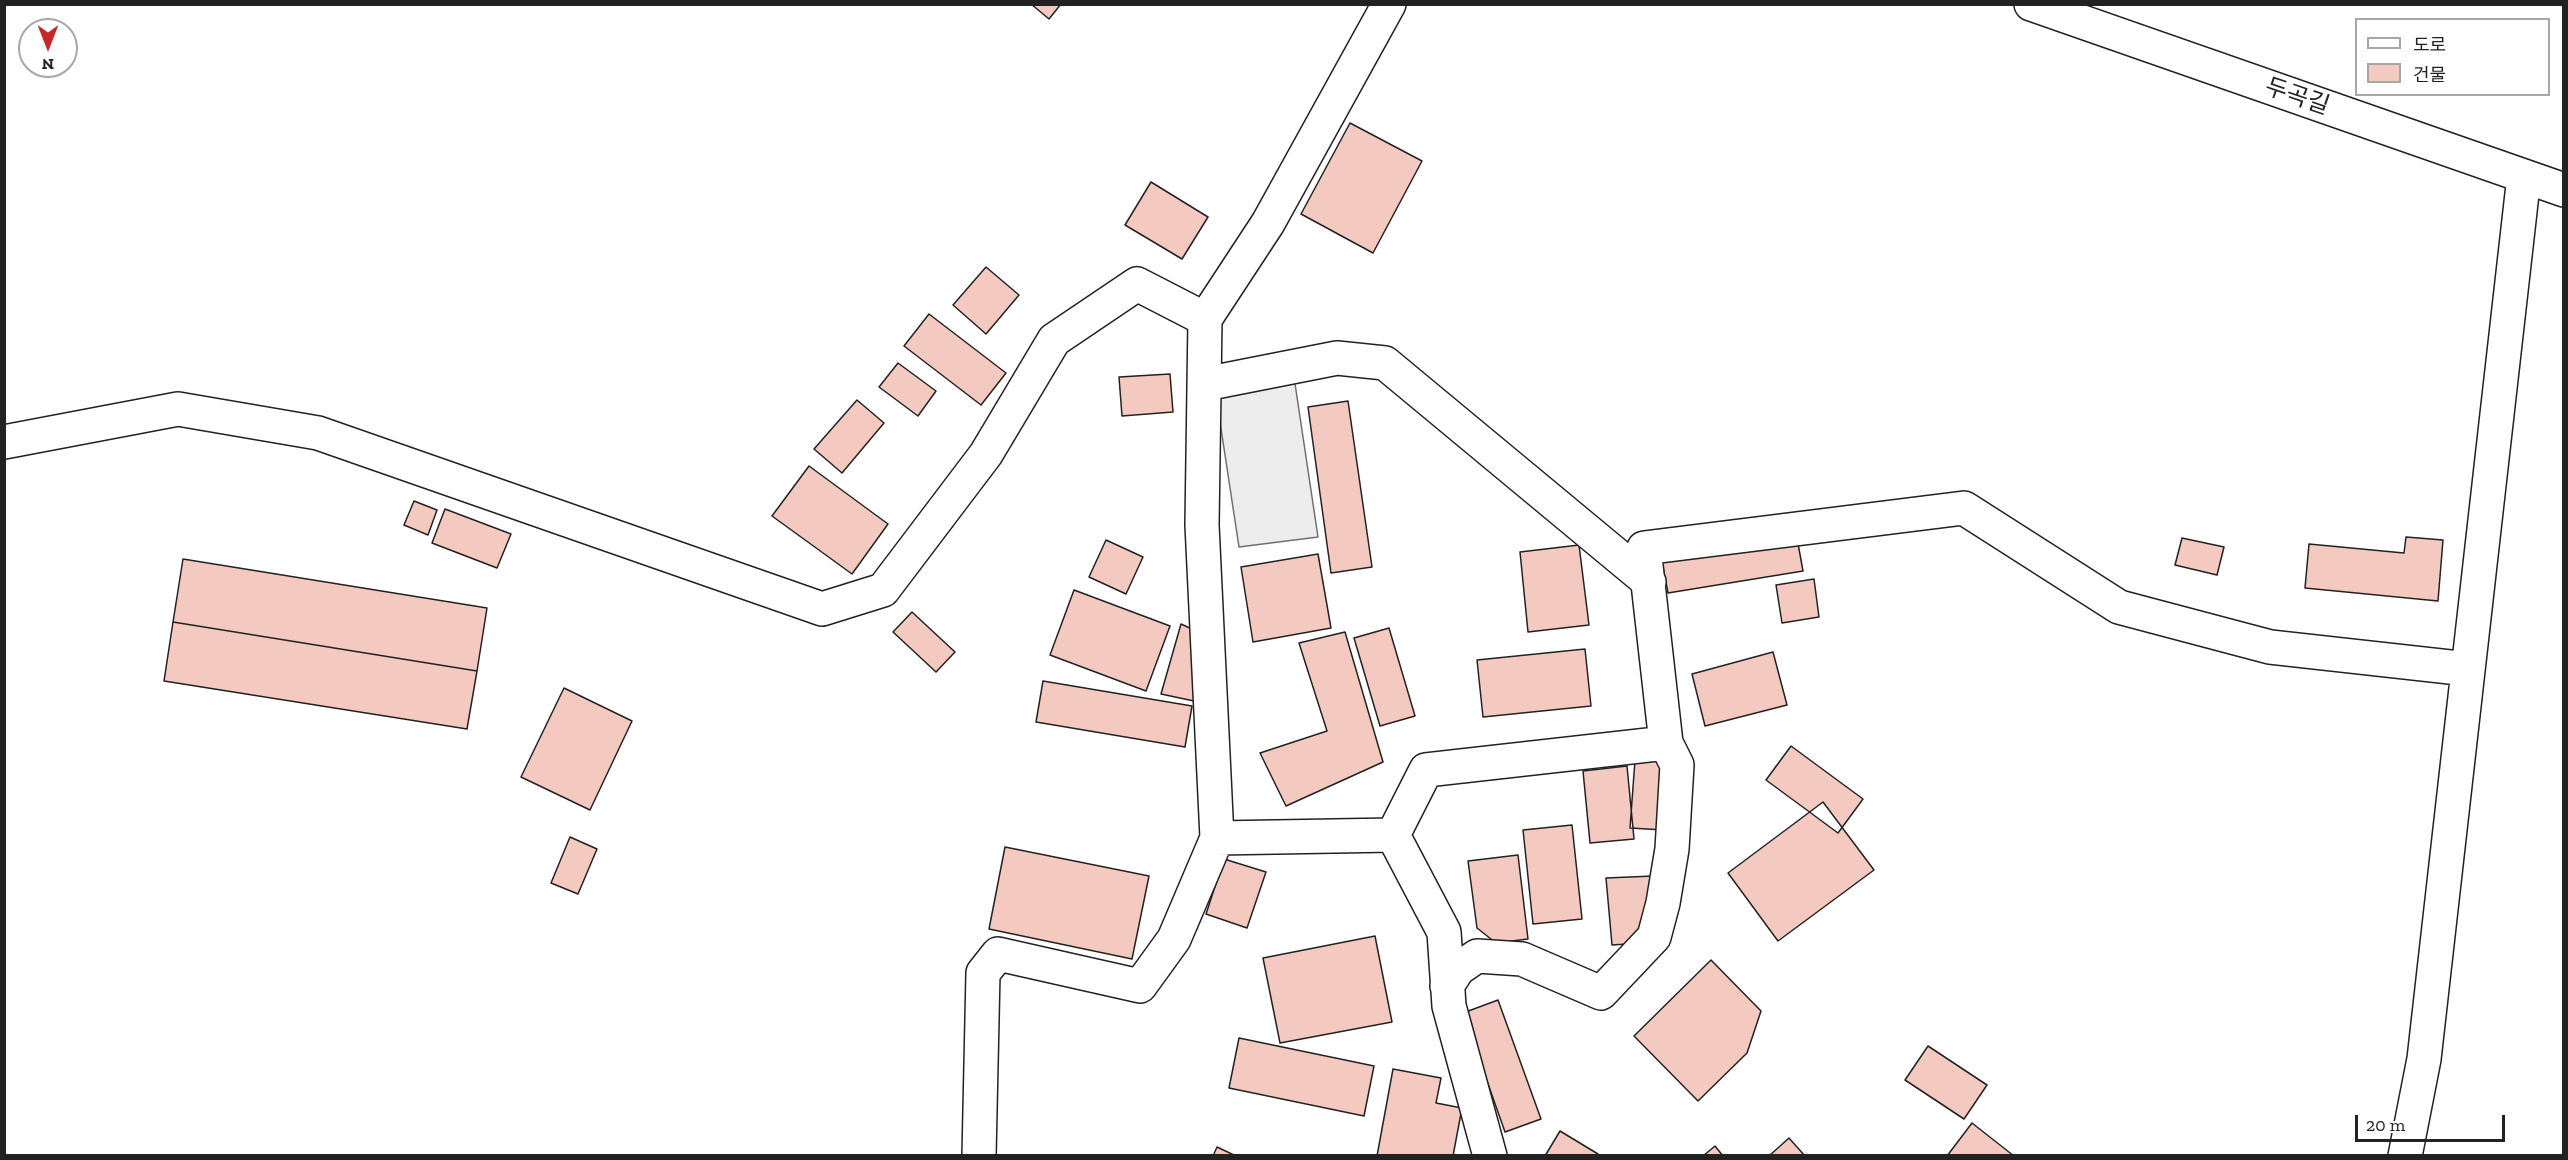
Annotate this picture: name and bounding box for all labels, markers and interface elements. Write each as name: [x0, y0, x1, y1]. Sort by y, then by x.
north arrow: [18, 18, 78, 78]
legend: [2355, 18, 2550, 96]
text: 도로: [2413, 34, 2446, 56]
text: N: [42, 55, 54, 74]
text: 건물: [2413, 64, 2446, 86]
street label: 두곡길: [2261, 73, 2333, 121]
scale bar: [2358, 1103, 2508, 1141]
text: 20 m: [2366, 1114, 2405, 1136]

